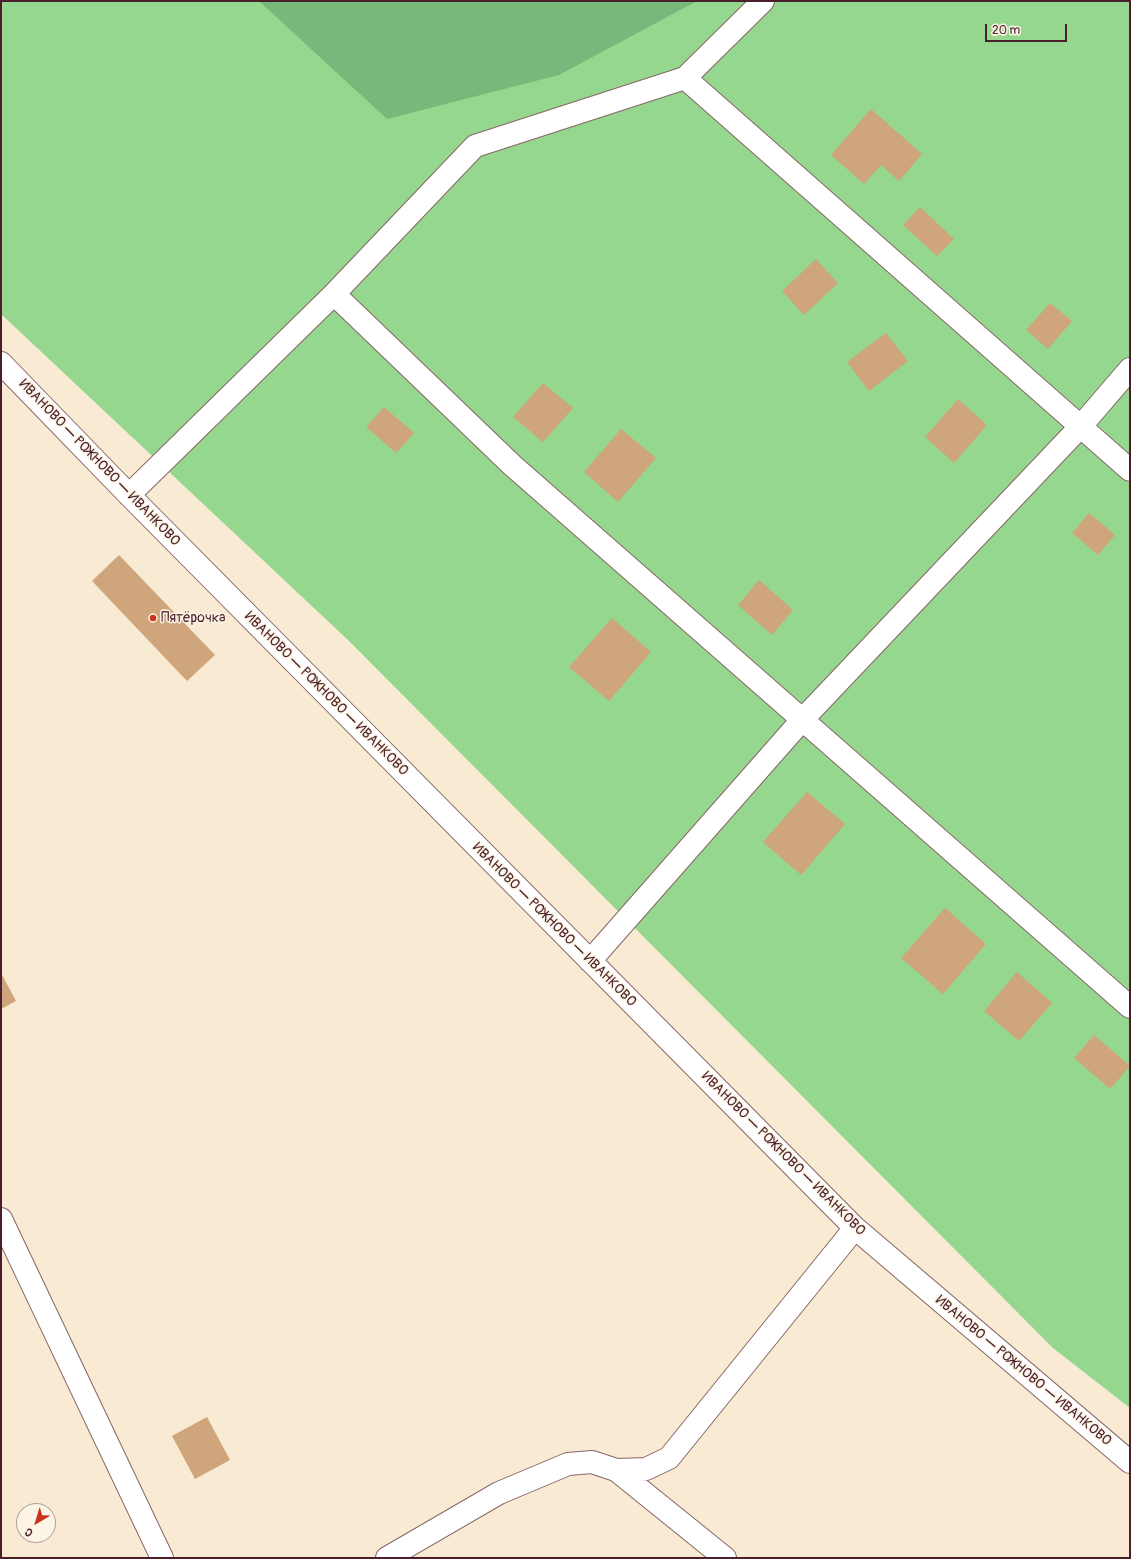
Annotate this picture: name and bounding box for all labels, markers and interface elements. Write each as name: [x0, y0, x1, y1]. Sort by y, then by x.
scale bar: [987, 16, 1069, 42]
text: 20 m: [992, 23, 1020, 38]
street label: ИВАНОВО — РОЖНОВО — ИВАНКОВО: [15, 376, 183, 550]
street label: ИВАНОВО — РОЖНОВО — ИВАНКОВО: [241, 609, 411, 779]
place label: Пятёрочка: [161, 610, 225, 626]
marker: Пятёрочка: [148, 613, 158, 623]
street label: ИВАНОВО — РОЖНОВО — ИВАНКОВО: [469, 840, 639, 1010]
street label: ИВАНОВО — РОЖНОВО — ИВАНКОВО: [698, 1069, 868, 1239]
street label: ИВАНОВО — РОЖНОВО — ИВАНКОВО: [931, 1292, 1115, 1450]
north arrow: [16, 1503, 56, 1543]
text: С: [22, 1525, 36, 1539]

